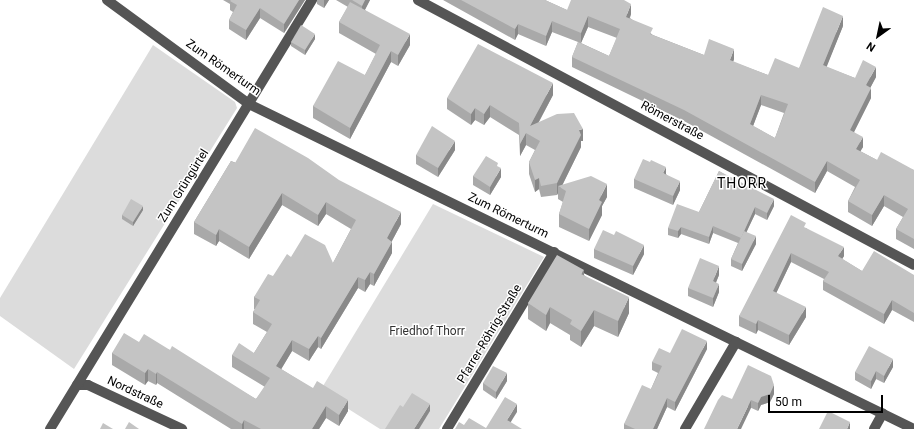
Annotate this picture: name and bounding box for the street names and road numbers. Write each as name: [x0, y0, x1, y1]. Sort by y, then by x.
street label: Zum Römerturm: [183, 37, 263, 99]
street label: Römerstraße: [638, 98, 706, 144]
street label: Zum Grüngürtel: [156, 147, 212, 225]
street label: Zum Römerturm: [465, 190, 551, 242]
street label: Pfarrer-Röhrig-Straße: [455, 282, 525, 386]
street label: Nordstraße: [105, 374, 165, 412]

